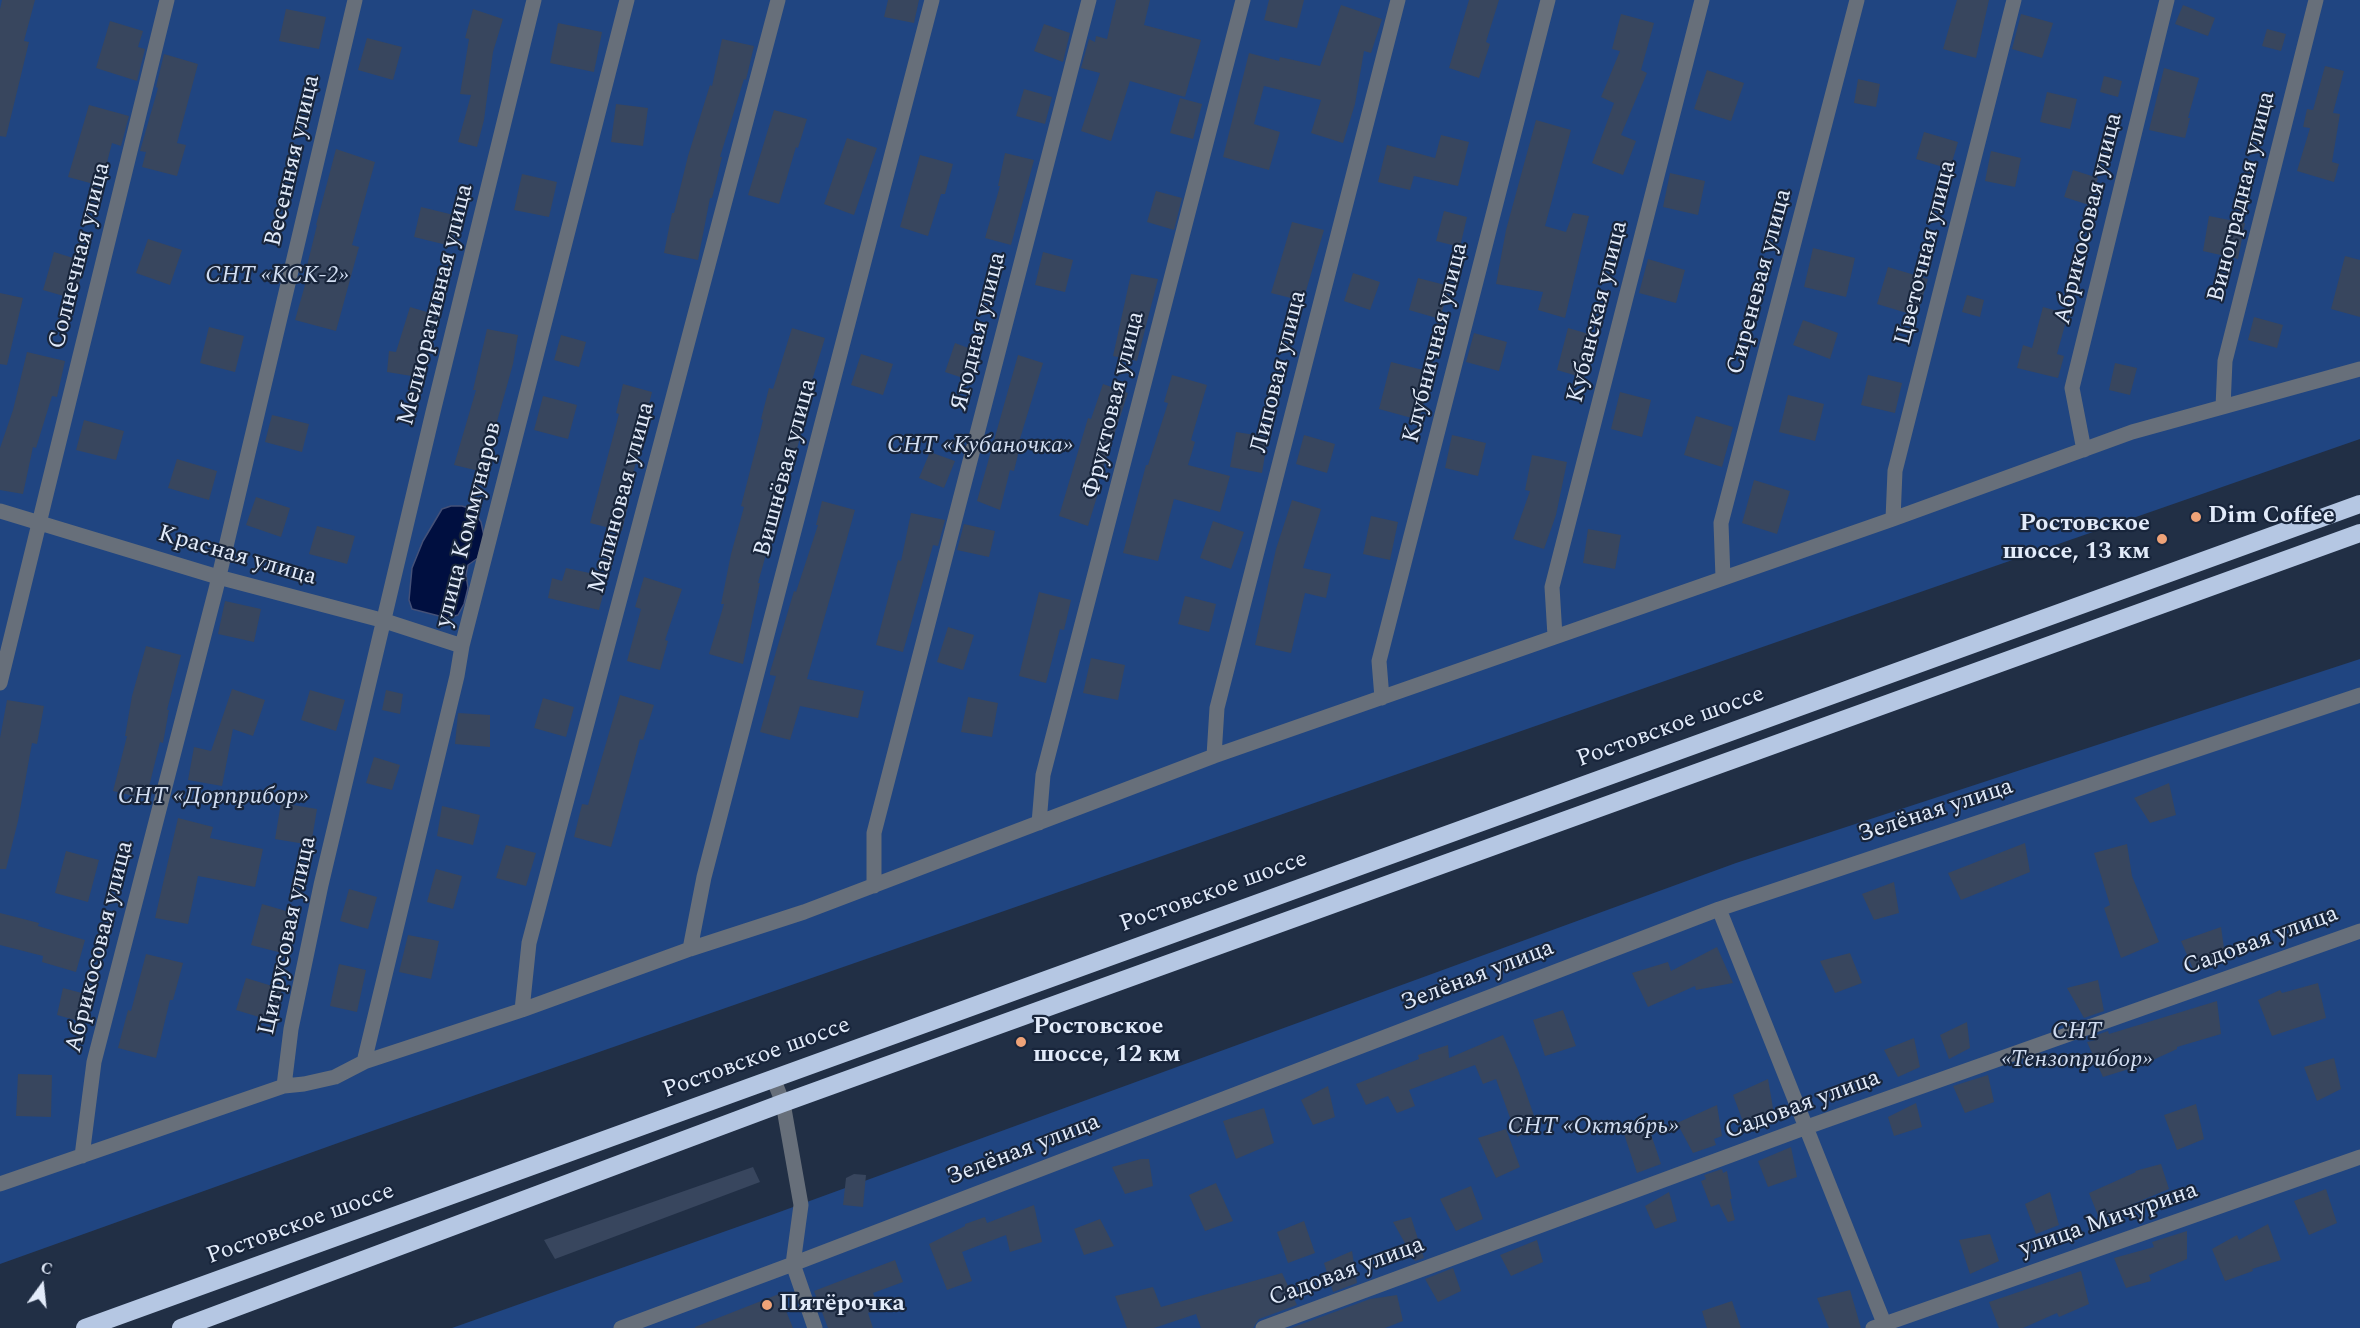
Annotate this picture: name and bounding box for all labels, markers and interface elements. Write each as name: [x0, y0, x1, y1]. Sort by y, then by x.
street label: Весенняя улица: [260, 72, 328, 250]
street label: Виноградная улица: [2203, 89, 2283, 305]
street label: Абрикосовая улица: [2050, 110, 2130, 328]
street label: Цветочная улица: [1890, 157, 1964, 349]
street label: Солнечная улица: [44, 160, 118, 352]
street label: Мелиоративная улица: [393, 181, 481, 429]
street label: Сиреневая улица: [1722, 186, 1800, 378]
street label: Кубанская улица: [1562, 218, 1636, 406]
street label: Клубничная улица: [1398, 240, 1476, 446]
street label: Ягодная улица: [946, 249, 1014, 415]
park label: СНТ «КСК-2»: [205, 263, 349, 291]
street label: Липовая улица: [1246, 288, 1314, 456]
street label: Фруктовая улица: [1078, 309, 1152, 501]
street label: Вишнёвая улица: [749, 376, 825, 560]
street label: Малиновая улица: [584, 399, 662, 597]
street label: улица Коммунаров: [431, 419, 509, 631]
park label: СНТ «Кубаночка»: [887, 433, 1073, 461]
place label: Dim Coffee: [2208, 503, 2335, 531]
marker: Dim Coffee: [2189, 510, 2203, 524]
place label: Ростовское шоссе, 13 км: [2002, 511, 2150, 567]
street label: Красная улица: [154, 521, 320, 593]
marker: Ростовское шоссе, 13 км: [2155, 532, 2169, 546]
street label: Ростовское шоссе: [1573, 681, 1769, 775]
street label: Зелёная улица: [1855, 773, 2017, 851]
park label: СНТ «Дорприбор»: [118, 784, 308, 812]
street label: Цитрусовая улица: [254, 834, 324, 1038]
street label: Абрикосовая улица: [61, 838, 141, 1056]
street label: Ростовское шоссе: [1116, 846, 1312, 940]
street label: Садовая улица: [2179, 901, 2343, 983]
street label: Зелёная улица: [1397, 935, 1559, 1019]
street label: Ростовское шоссе: [659, 1012, 855, 1106]
place label: Ростовское шоссе, 12 км: [1033, 1014, 1181, 1070]
park label: СНТ «Тензоприбор»: [2002, 1019, 2152, 1075]
marker: Ростовское шоссе, 12 км: [1014, 1035, 1028, 1049]
street label: Садовая улица: [1721, 1065, 1885, 1147]
street label: Зелёная улица: [943, 1109, 1105, 1193]
park label: СНТ «Октябрь»: [1508, 1114, 1678, 1142]
street label: улица Мичурина: [2016, 1177, 2202, 1265]
street label: Ростовское шоссе: [203, 1178, 399, 1272]
street label: Садовая улица: [1265, 1232, 1429, 1314]
north arrow: [12, 1256, 72, 1316]
text: С: [38, 1256, 55, 1282]
place label: Пятёрочка: [779, 1291, 905, 1319]
marker: Пятёрочка: [760, 1298, 774, 1312]

